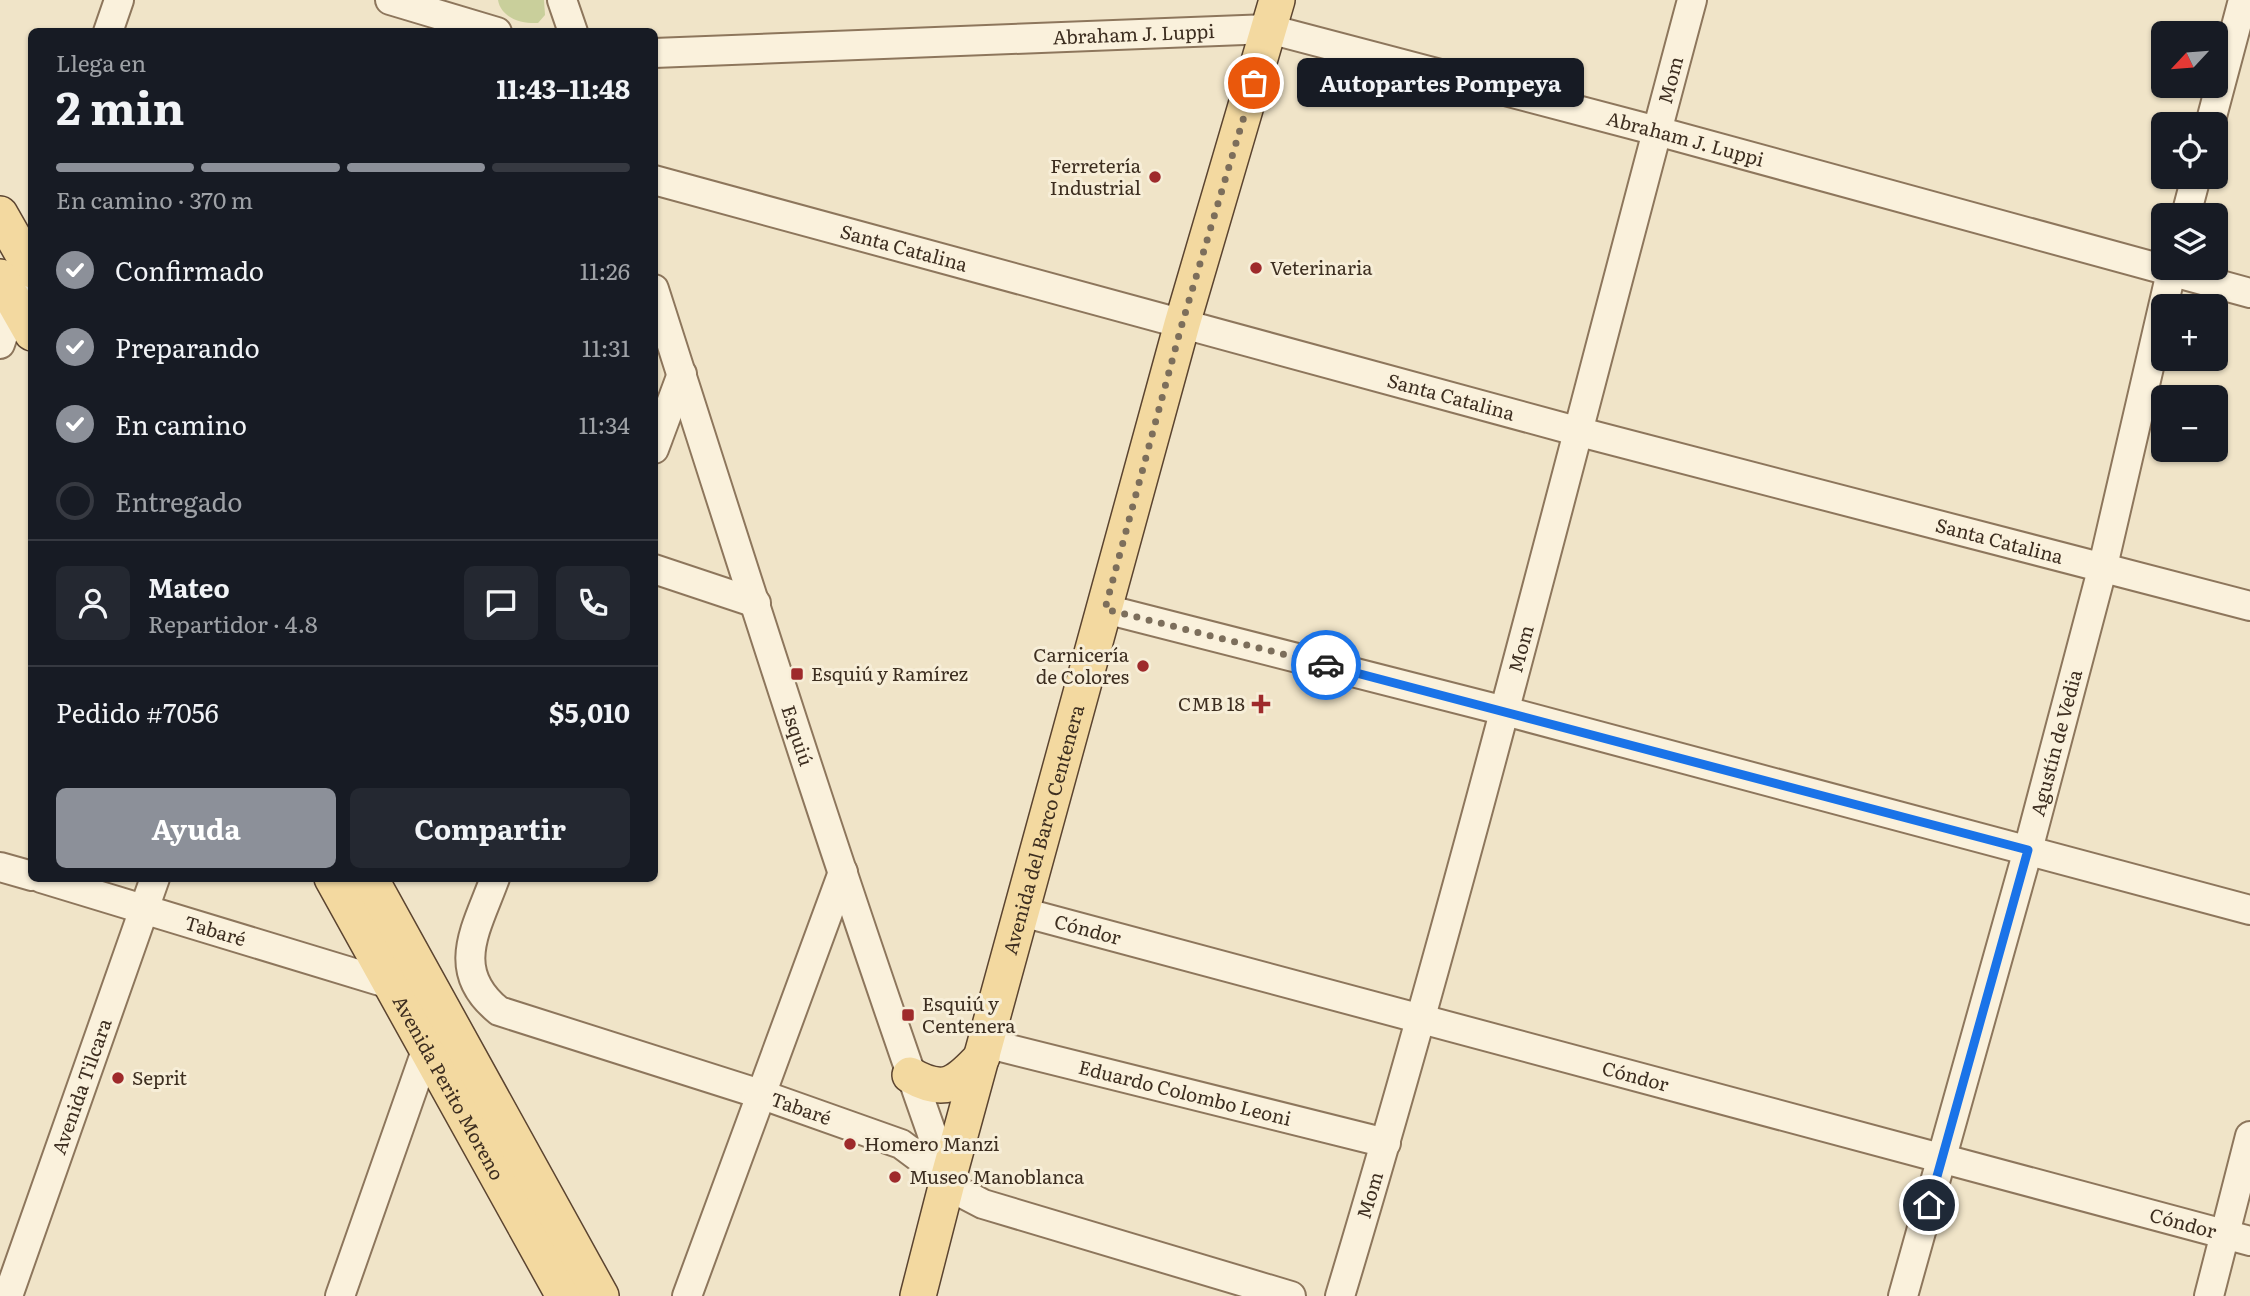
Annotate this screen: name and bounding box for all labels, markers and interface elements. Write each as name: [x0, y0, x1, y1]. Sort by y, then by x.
street label: Abraham J. Luppi: [1052, 16, 1215, 50]
north arrow: [2151, 21, 2228, 98]
map controls: [2151, 21, 2228, 462]
text: Llega en: [56, 45, 146, 79]
pin: [1224, 53, 1284, 113]
street label: Mom: [1650, 53, 1689, 107]
callout: Autopartes Pompeya: [1296, 58, 1583, 108]
icon: bag: [1235, 64, 1273, 102]
text: Autopartes Pompeya: [1320, 65, 1561, 99]
text: 11:43–11:48: [497, 68, 630, 107]
text: 2 min: [56, 71, 185, 139]
street label: Abraham J. Luppi: [1604, 103, 1767, 173]
button: locate: [2151, 112, 2228, 189]
place label: Ferretería Industrial: [1050, 151, 1142, 201]
marker: Ferretería Industrial: [1147, 169, 1163, 185]
text: En camino · 370 m: [56, 182, 253, 216]
button: layers: [2151, 203, 2228, 280]
street label: Santa Catalina: [837, 216, 972, 278]
text: Confirmado: [115, 250, 264, 289]
icon: check: [56, 251, 94, 289]
text: 11:26: [580, 253, 630, 287]
place label: Veterinaria: [1270, 253, 1373, 281]
marker: Veterinaria: [1248, 260, 1264, 276]
button: +: [2151, 294, 2228, 371]
text: Preparando: [115, 327, 260, 366]
icon: check: [56, 328, 94, 366]
text: 11:31: [582, 330, 630, 364]
street label: Santa Catalina: [1384, 365, 1519, 427]
button: −: [2151, 385, 2228, 462]
text: En camino: [115, 404, 247, 443]
icon: check: [56, 405, 94, 443]
text: 11:34: [579, 407, 630, 441]
text: Entregado: [115, 481, 242, 520]
street label: Santa Catalina: [1933, 510, 2067, 570]
button: person: [56, 566, 130, 640]
button: chat: [464, 566, 538, 640]
button: phone: [556, 566, 630, 640]
text: Mateo: [148, 567, 230, 606]
text: Repartidor · 4.8: [148, 606, 318, 640]
street label: Mom: [1500, 622, 1540, 675]
courier: [1291, 630, 1361, 700]
place label: Carnicería de Colores: [1033, 640, 1130, 690]
icon: car: [1307, 646, 1345, 684]
marker: Carnicería de Colores: [1135, 658, 1151, 674]
place label: Esquiú y Ramírez: [811, 659, 968, 687]
street label: Agustín de Vedia: [2023, 665, 2088, 819]
marker: Esquiú y Ramírez: [789, 666, 805, 682]
place label: CMB 18: [1178, 689, 1245, 717]
text: Pedido #7056: [56, 692, 219, 731]
text: $5,010: [549, 692, 630, 731]
marker: CMB 18: [1251, 694, 1271, 714]
street label: Esquiú: [775, 701, 821, 769]
street label: Avenida del Barco Centenera: [995, 701, 1090, 957]
button: Ayuda: [56, 788, 336, 868]
button: Compartir: [350, 788, 630, 868]
street label: Cóndor: [1051, 906, 1124, 951]
street label: Tabaré: [181, 907, 250, 952]
place label: Esquiú y Centenera: [922, 989, 1016, 1039]
street label: Avenida Perito Moreno: [387, 990, 512, 1185]
marker: Esquiú y Centenera: [900, 1007, 916, 1023]
street label: Avenida Tilcara: [44, 1014, 118, 1158]
street label: Eduardo Colombo Leoni: [1076, 1052, 1294, 1132]
street label: Cóndor: [1599, 1053, 1672, 1098]
place label: Seprit: [132, 1063, 187, 1091]
marker: Seprit: [110, 1070, 126, 1086]
street label: Tabaré: [767, 1084, 836, 1131]
place label: Homero Manzi: [864, 1129, 999, 1157]
marker: Homero Manzi: [842, 1136, 858, 1152]
place label: Museo Manoblanca: [909, 1162, 1085, 1190]
street label: Mom: [1349, 1168, 1389, 1222]
marker: Museo Manoblanca: [887, 1169, 903, 1185]
pin: [1899, 1175, 1959, 1235]
icon: home: [1910, 1186, 1948, 1224]
street label: Cóndor: [2147, 1200, 2220, 1244]

